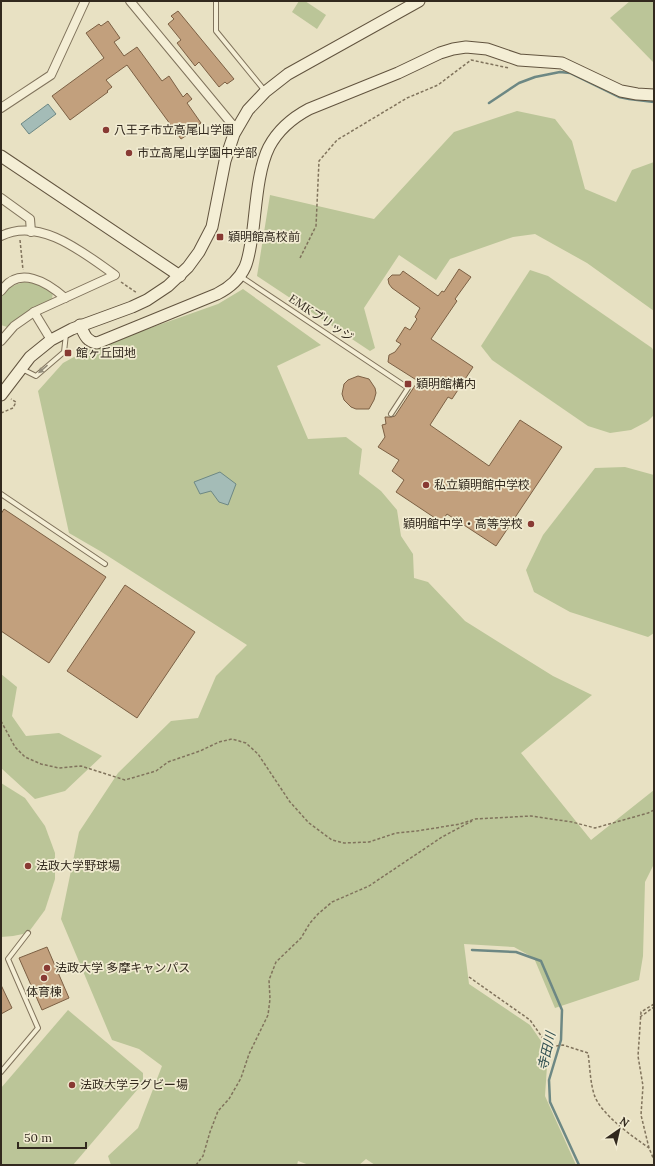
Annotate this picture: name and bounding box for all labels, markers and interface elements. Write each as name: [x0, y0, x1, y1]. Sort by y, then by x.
place label: 八王子市立高尾山学園: [114, 122, 234, 137]
marker: 八王子市立高尾山学園: [101, 125, 111, 135]
place label: 市立高尾山学園中学部: [137, 145, 257, 160]
marker: 市立高尾山学園中学部: [124, 148, 134, 158]
place label: 穎明館高校前: [228, 229, 300, 244]
marker: 穎明館高校前: [215, 232, 225, 242]
street label: EMKブリッジ: [286, 290, 356, 345]
place label: 館ヶ丘団地: [76, 345, 136, 360]
marker: 館ヶ丘団地: [63, 348, 73, 358]
one-way arrow: [38, 365, 49, 374]
place label: 穎明館構内: [416, 376, 476, 391]
marker: 穎明館構内: [403, 379, 413, 389]
place label: 私立穎明館中学校: [434, 477, 530, 492]
marker: 私立穎明館中学校: [421, 480, 431, 490]
place label: 穎明館中学・高等学校: [403, 516, 523, 531]
marker: 穎明館中学・高等学校: [526, 519, 536, 529]
place label: 法政大学野球場: [36, 858, 120, 873]
marker: 法政大学野球場: [23, 861, 33, 871]
place label: 法政大学 多摩キャンパス: [55, 960, 190, 975]
marker: 法政大学 多摩キャンパス: [42, 963, 52, 973]
marker: 体育棟: [39, 973, 49, 983]
place label: 体育棟: [26, 984, 62, 999]
water label: 寺田川: [534, 1028, 560, 1072]
place label: 法政大学ラグビー場: [80, 1077, 188, 1092]
marker: 法政大学ラグビー場: [67, 1080, 77, 1090]
north arrow: [599, 1110, 639, 1150]
text: N: [617, 1114, 632, 1130]
scale bar: [18, 1124, 86, 1150]
text: 50 m: [24, 1130, 52, 1145]

